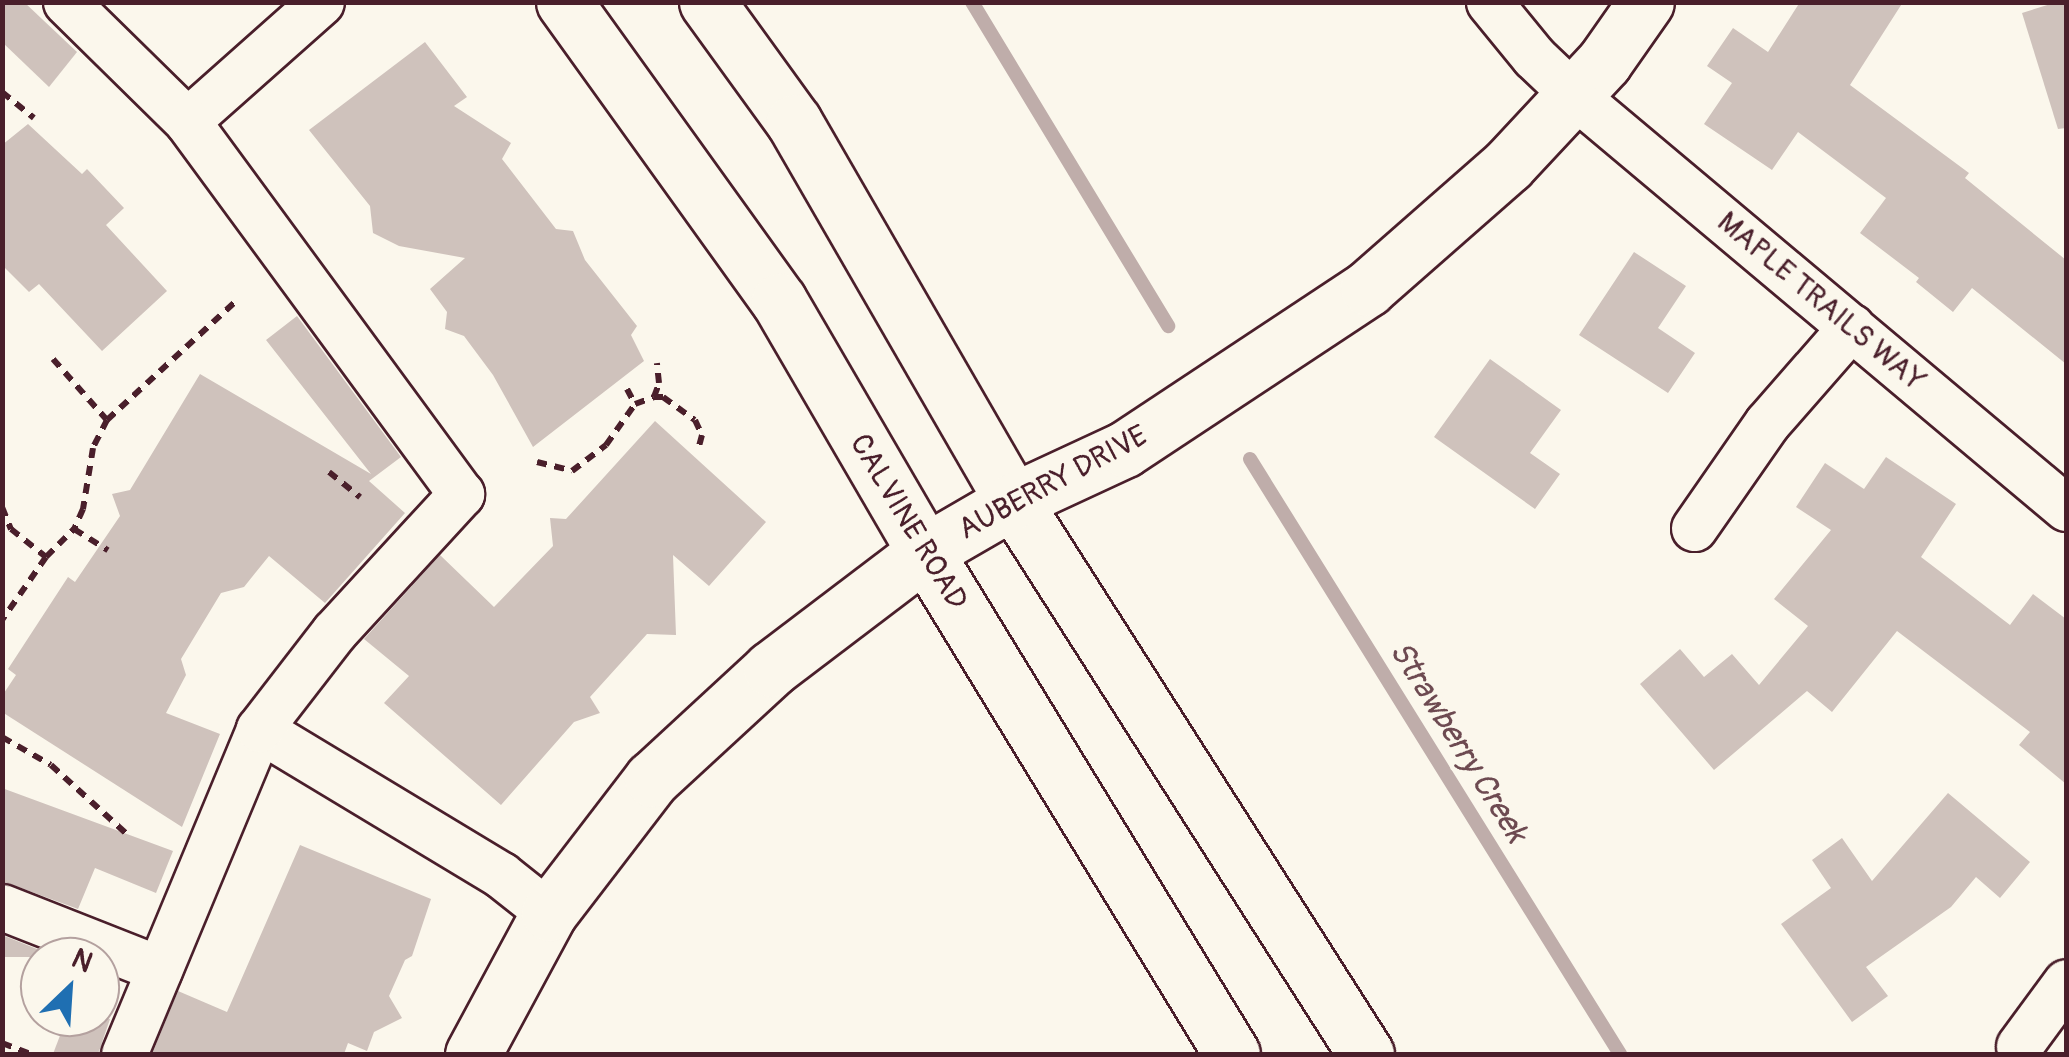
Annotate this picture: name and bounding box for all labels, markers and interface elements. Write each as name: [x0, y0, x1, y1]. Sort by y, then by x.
street label: MAPLE TRAILS WAY: [1710, 205, 1932, 399]
street label: AUBERRY DRIVE: [952, 418, 1154, 548]
street label: CALVINE ROAD: [841, 428, 975, 616]
water label: Strawberry Creek: [1381, 634, 1535, 850]
north arrow: [20, 937, 120, 1037]
text: N: [66, 941, 98, 981]

